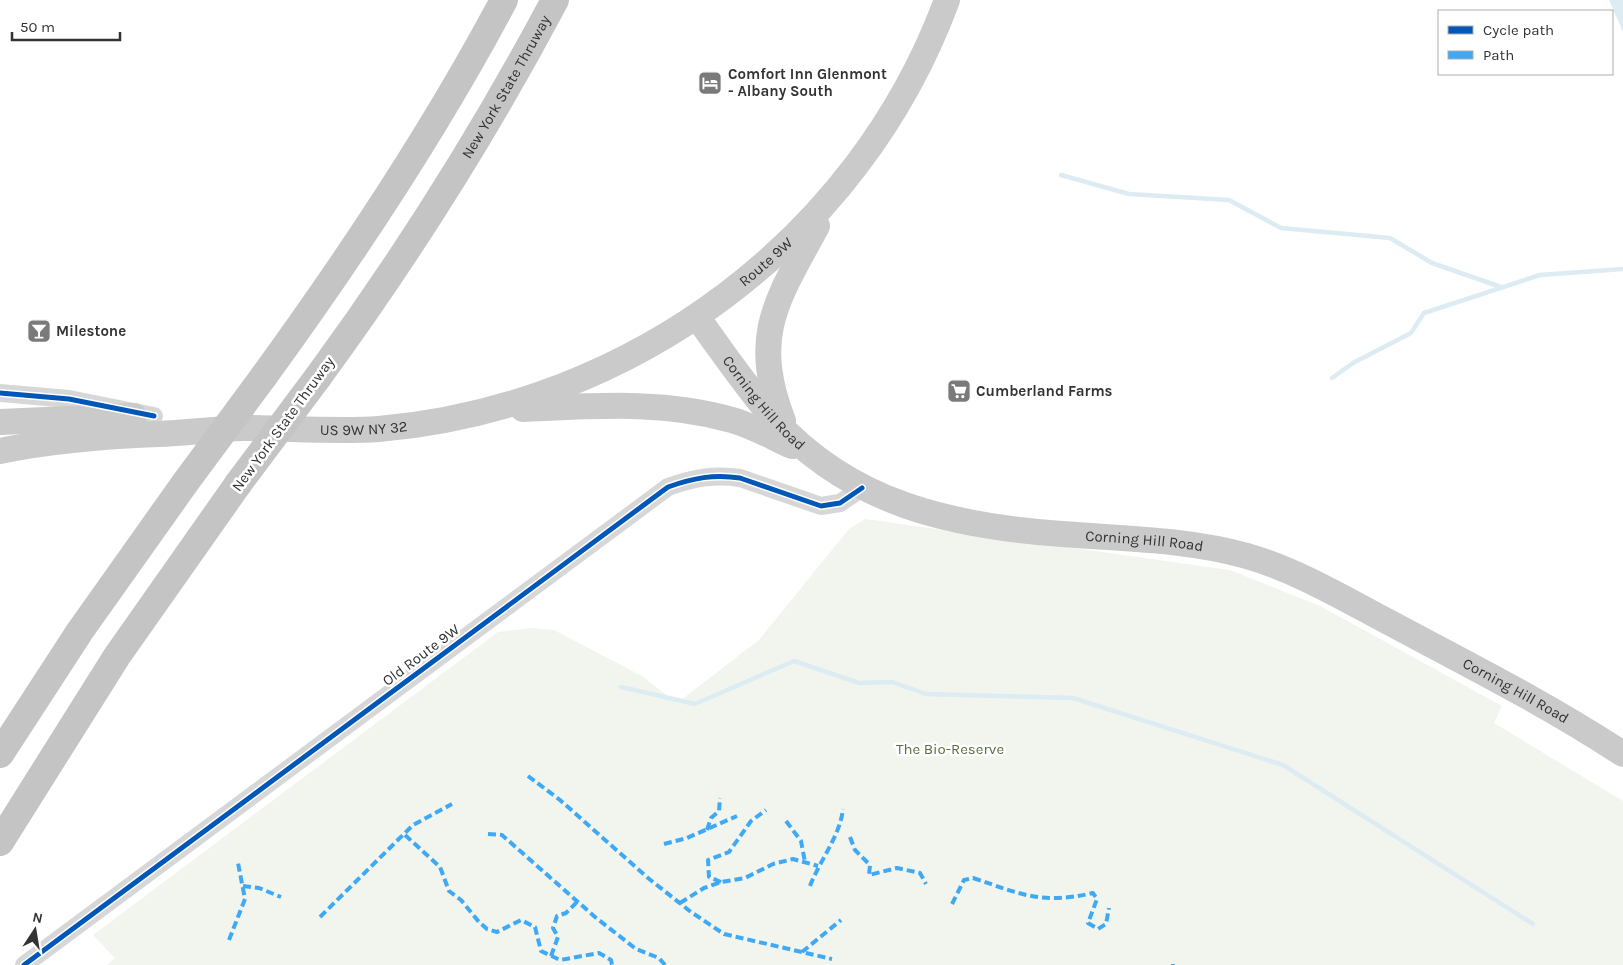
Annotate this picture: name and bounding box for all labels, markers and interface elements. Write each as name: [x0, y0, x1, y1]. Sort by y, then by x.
scale bar: [12, 10, 120, 42]
legend: [1438, 10, 1613, 75]
street label: New York State Thruway: [458, 12, 554, 162]
text: 50 m: [20, 18, 55, 36]
text: Cycle path: [1483, 21, 1554, 39]
text: Path: [1483, 46, 1514, 64]
place label: Comfort Inn Glenmont - Albany South: [728, 65, 887, 100]
hotel icon: Comfort Inn Glenmont - Albany South: [697, 70, 723, 96]
street label: Route 9W: [735, 233, 797, 290]
bar icon: Milestone: [26, 318, 52, 344]
place label: Milestone: [56, 322, 126, 340]
street label: Corning Hill Road: [719, 352, 809, 454]
street label: New York State Thruway: [228, 353, 338, 495]
supermarket icon: Cumberland Farms: [946, 378, 972, 404]
place label: Cumberland Farms: [976, 382, 1113, 400]
street label: US 9W NY 32: [320, 417, 408, 439]
street label: Corning Hill Road: [1085, 527, 1205, 555]
street label: Old Route 9W: [379, 620, 464, 690]
street label: Corning Hill Road: [1460, 654, 1572, 727]
park label: The Bio-Reserve: [896, 740, 1004, 758]
north arrow: [10, 905, 60, 955]
text: N: [31, 908, 44, 927]

